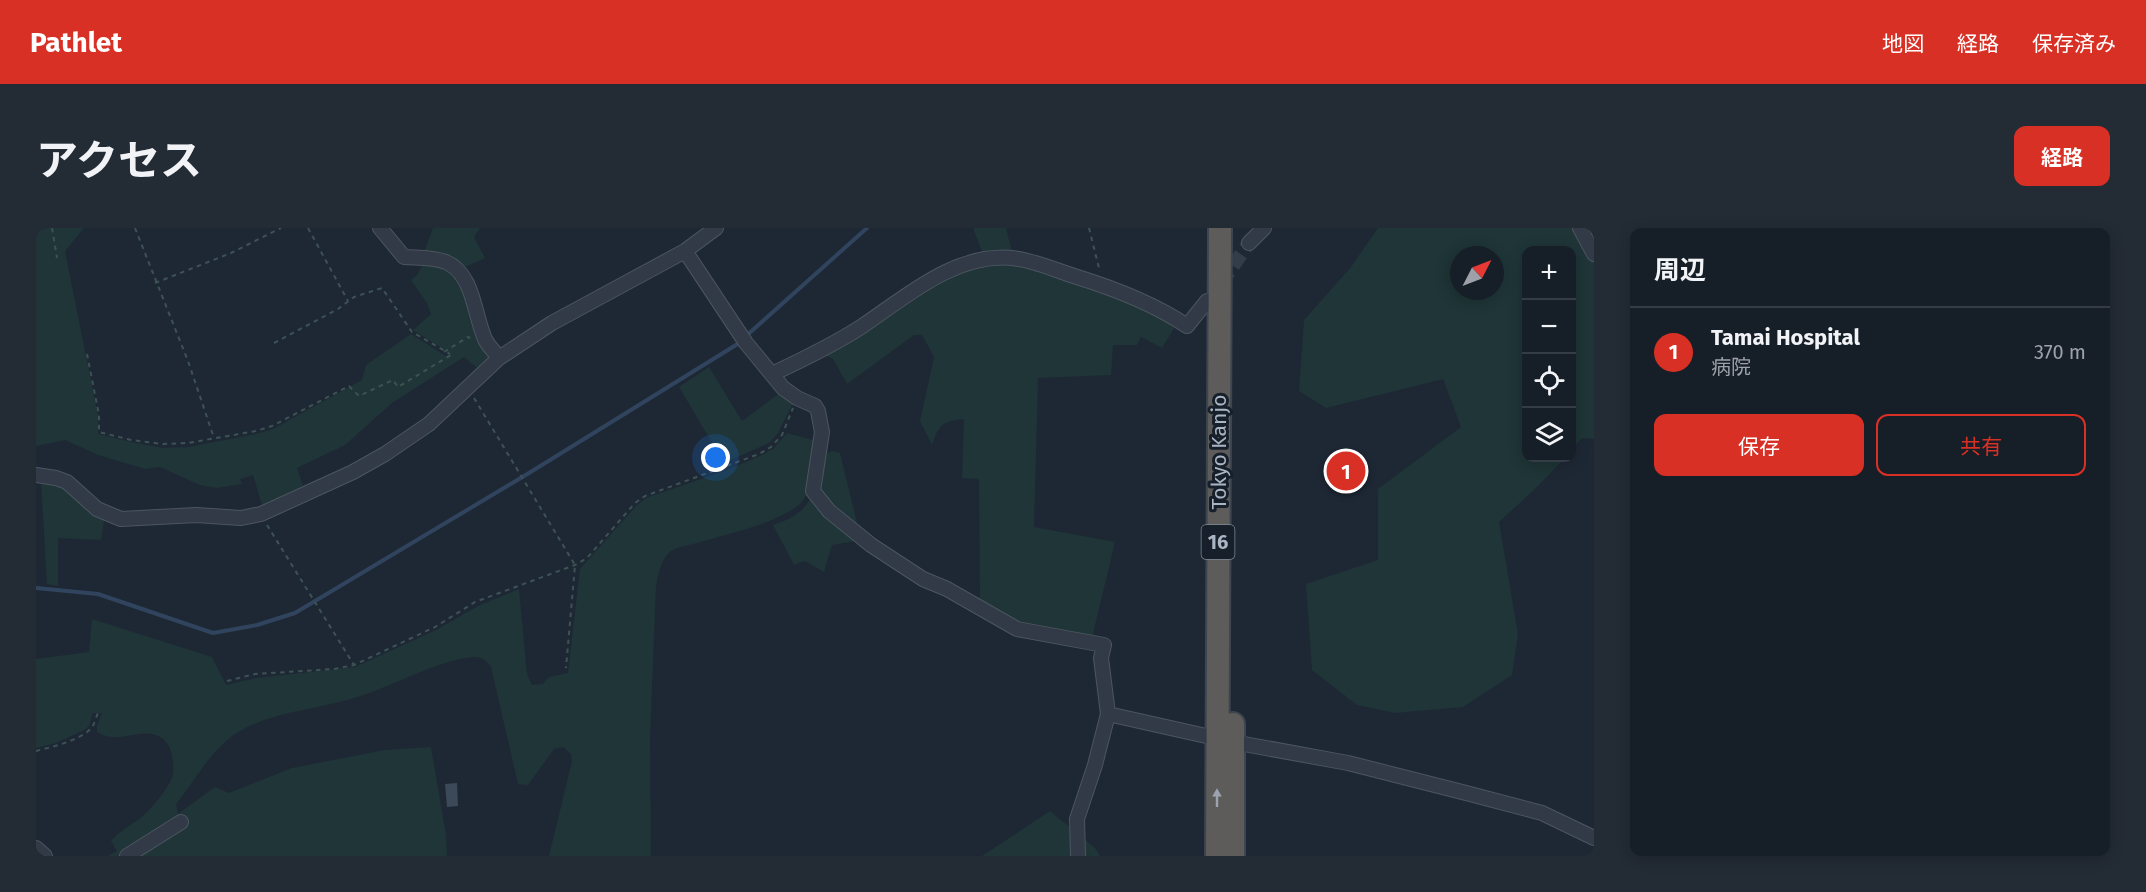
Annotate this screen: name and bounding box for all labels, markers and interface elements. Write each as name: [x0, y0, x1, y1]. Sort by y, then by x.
text: Pathlet: [30, 26, 122, 59]
text: 地図: [1882, 31, 1924, 57]
text: 経路: [1957, 31, 1999, 57]
text: 保存済み: [2032, 31, 2116, 57]
button: 経路: [2014, 126, 2110, 186]
text: アクセス: [36, 136, 202, 186]
north arrow: [1450, 246, 1504, 300]
map controls: [1522, 246, 1576, 462]
button: +: [1522, 246, 1576, 300]
text: 周辺: [1654, 255, 1706, 286]
button: −: [1522, 300, 1576, 354]
text: Tamai Hospital: [1711, 324, 1860, 351]
text: 1: [1669, 340, 1678, 364]
text: 370 m: [2034, 340, 2086, 364]
button: locate: [1522, 354, 1576, 408]
text: 病院: [1711, 355, 1751, 379]
street label: Tokyo Kanjo: [1206, 395, 1232, 509]
button: layers: [1522, 408, 1576, 462]
button: 保存: [1654, 414, 1864, 476]
button: 共有: [1876, 414, 2086, 476]
your location: [701, 443, 730, 472]
pin: 1: [1326, 448, 1366, 494]
road number: 16: [1202, 525, 1234, 559]
one-way arrow: [1213, 788, 1222, 807]

